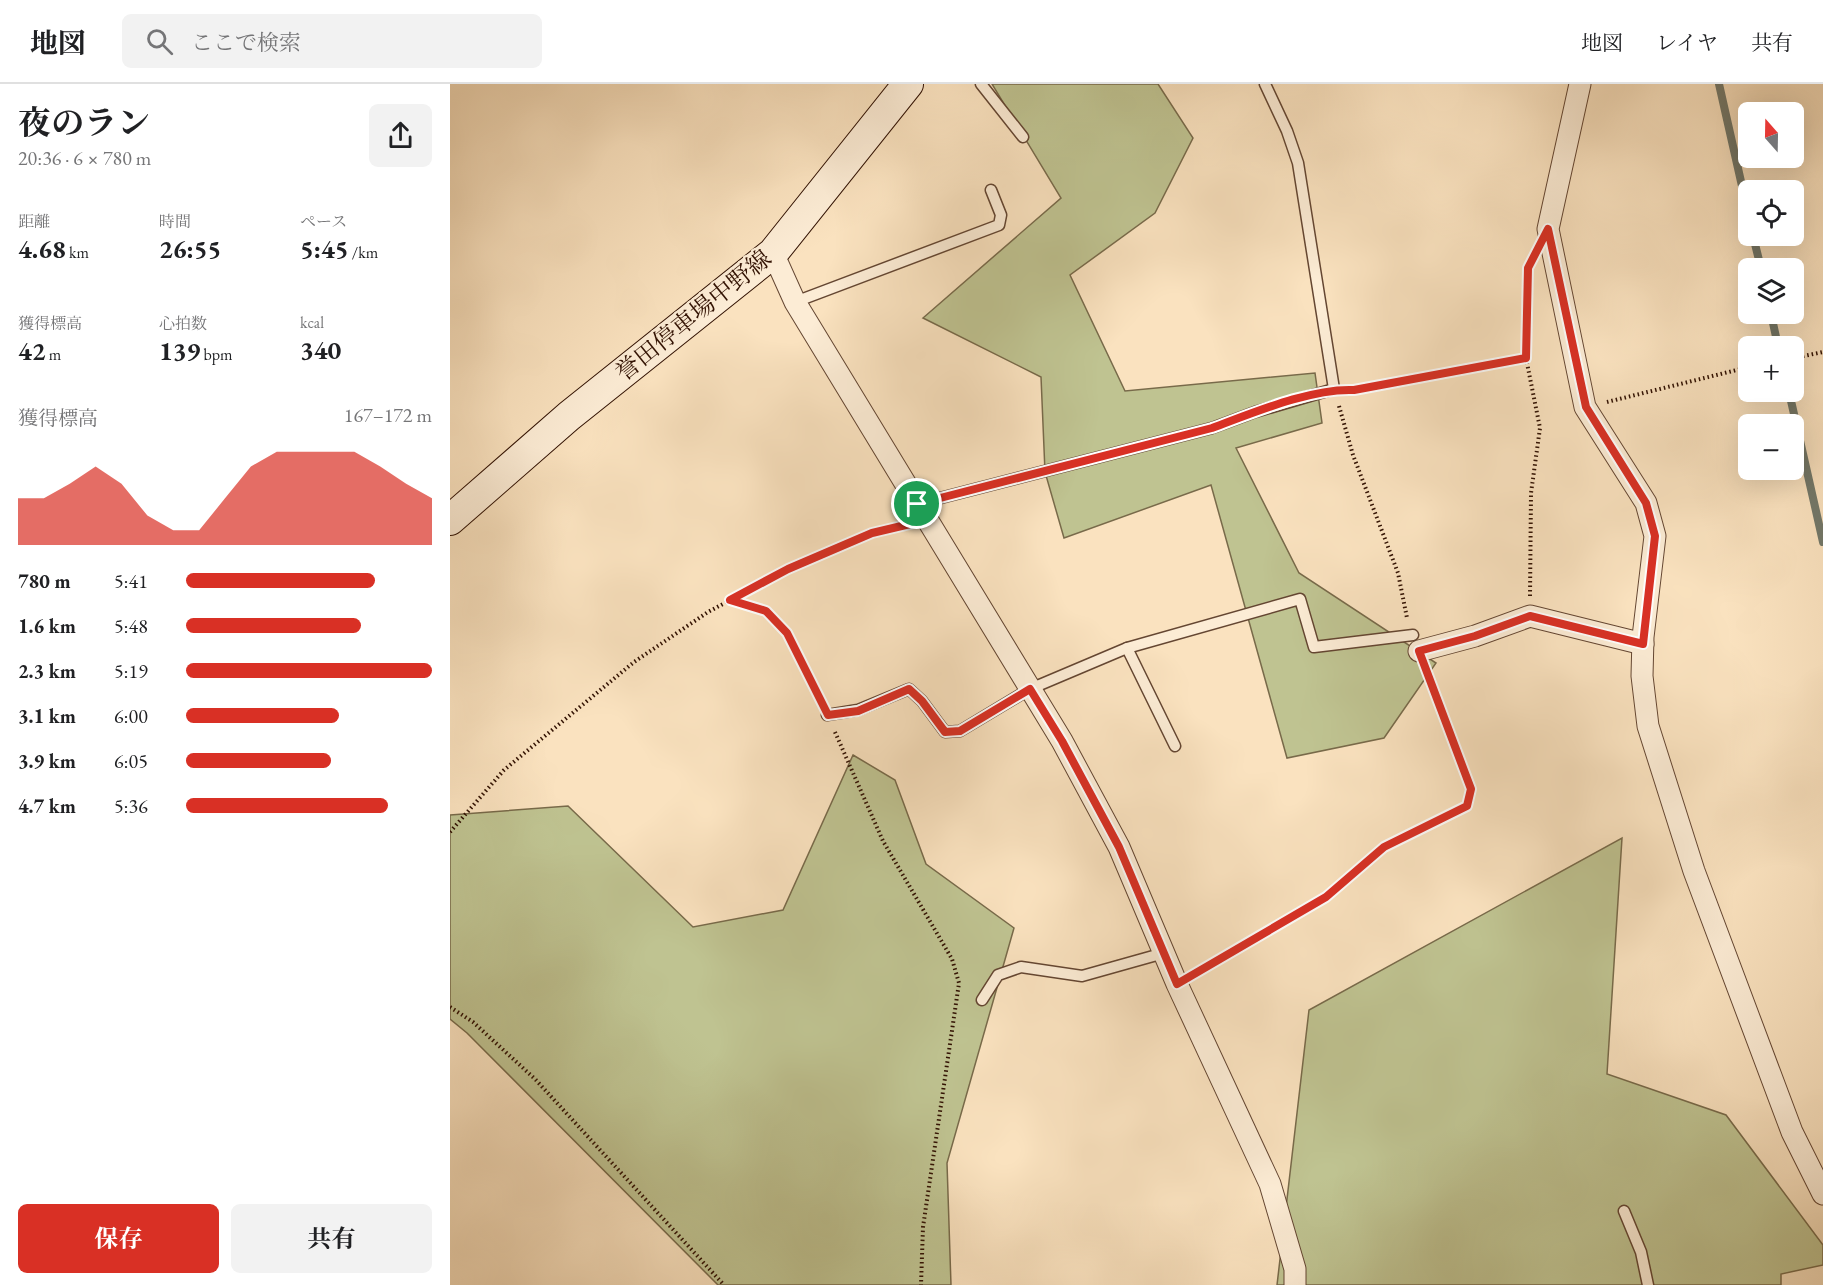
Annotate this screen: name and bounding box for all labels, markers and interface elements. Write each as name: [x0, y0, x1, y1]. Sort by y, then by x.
search box: [122, 14, 542, 68]
text: 地図: [30, 25, 86, 61]
icon: search: [143, 25, 176, 58]
text: ここで検索: [191, 28, 301, 57]
text: 地図: [1581, 29, 1623, 56]
text: レイヤ: [1656, 29, 1718, 56]
text: 共有: [1751, 29, 1793, 56]
text: 夜のラン: [18, 101, 150, 144]
north arrow: [1738, 102, 1804, 168]
map controls: [1738, 102, 1804, 480]
button: share: [369, 104, 432, 167]
text: 20:36 · 6 × 780 m: [18, 145, 151, 171]
button: locate: [1738, 180, 1804, 246]
text: 距離: [18, 211, 50, 232]
text: 時間: [159, 211, 191, 232]
text: ペース: [300, 211, 347, 232]
text: 4.68: [18, 232, 66, 266]
text: 26:55: [159, 232, 221, 266]
text: 5:45: [300, 232, 349, 266]
text: km: [66, 242, 89, 263]
text: /km: [349, 242, 378, 263]
street label: 誉田停車場中野線: [609, 243, 777, 387]
button: layers: [1738, 258, 1804, 324]
text: kcal: [300, 312, 324, 333]
text: 獲得標高: [18, 313, 82, 334]
text: 心拍数: [159, 313, 207, 334]
text: 340: [300, 333, 341, 367]
text: 42: [18, 334, 46, 368]
text: 139: [159, 334, 200, 368]
button: +: [1738, 336, 1804, 402]
text: m: [46, 344, 61, 365]
text: bpm: [200, 344, 232, 365]
text: 167–172 m: [344, 402, 432, 428]
text: 獲得標高: [18, 405, 98, 431]
button: −: [1738, 414, 1804, 480]
pin: [891, 478, 942, 529]
icon: arrive: [900, 487, 933, 520]
text: 780 m: [18, 568, 71, 594]
text: 5:41: [114, 568, 148, 594]
text: 1.6 km: [18, 613, 76, 639]
text: 5:48: [114, 613, 148, 639]
text: 2.3 km: [18, 658, 76, 684]
text: 5:19: [114, 658, 148, 684]
text: 3.1 km: [18, 703, 76, 729]
text: 6:00: [114, 703, 148, 729]
text: 3.9 km: [18, 748, 76, 774]
text: 6:05: [114, 748, 148, 774]
text: 4.7 km: [18, 793, 76, 819]
text: 5:36: [114, 793, 148, 819]
button: 保存: [18, 1204, 219, 1273]
button: 共有: [231, 1204, 432, 1273]

